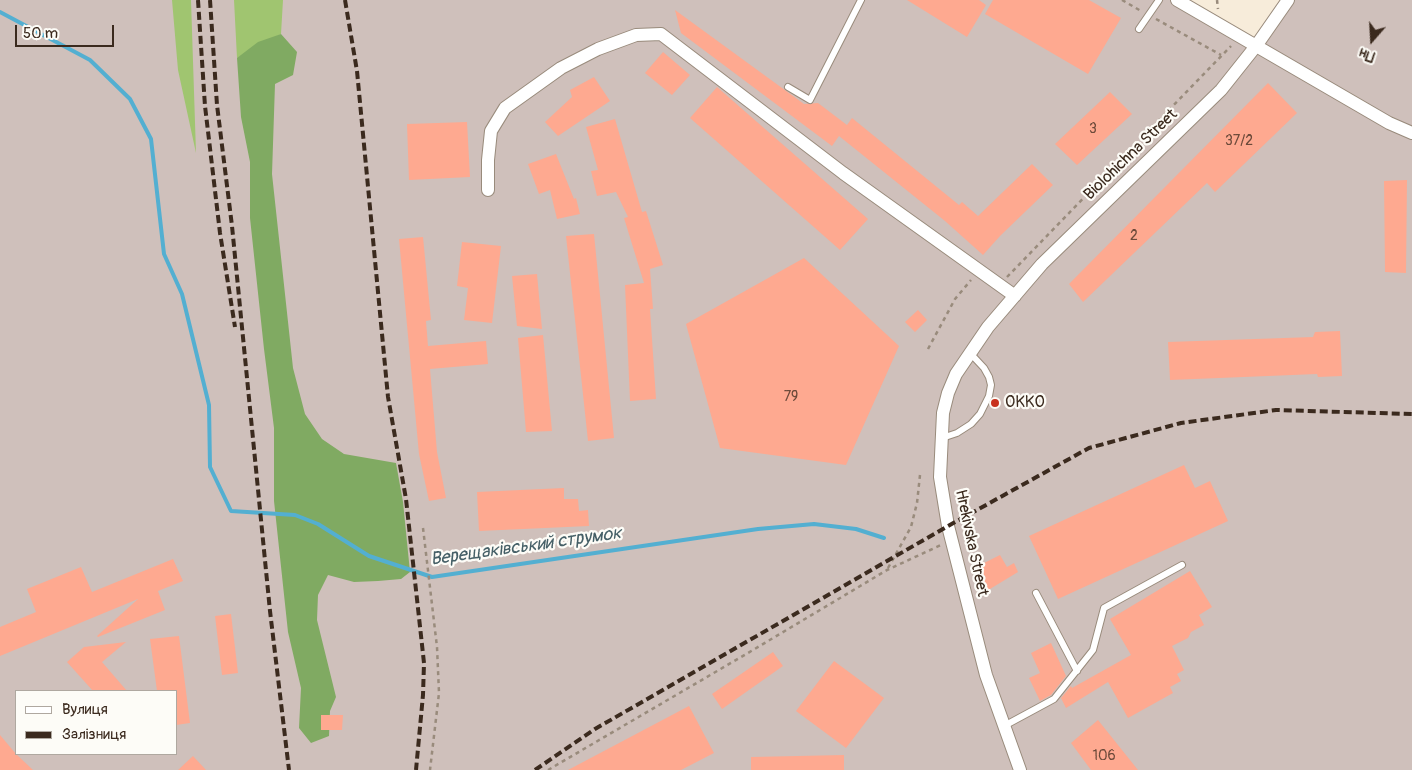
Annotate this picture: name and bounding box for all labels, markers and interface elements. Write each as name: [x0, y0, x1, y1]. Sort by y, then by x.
scale bar: [18, 15, 116, 47]
north arrow: [1347, 15, 1397, 65]
text: 50 m: [23, 24, 58, 43]
text: Пн: [1357, 44, 1377, 65]
street label: Biolohichna Street: [1080, 106, 1182, 204]
house number: 3: [1089, 121, 1097, 137]
house number: 37/2: [1225, 133, 1253, 149]
house number: 2: [1130, 228, 1138, 244]
house number: 79: [784, 389, 798, 405]
place label: OKKO: [1005, 393, 1045, 413]
marker: OKKO: [989, 397, 1001, 409]
street label: Hrekivska Street: [950, 488, 992, 598]
water label: Верещаківський струмок: [429, 523, 623, 571]
legend: [15, 690, 178, 755]
text: Вулиця: [62, 700, 108, 719]
text: Залізниця: [62, 725, 126, 744]
house number: 106: [1092, 748, 1116, 764]

